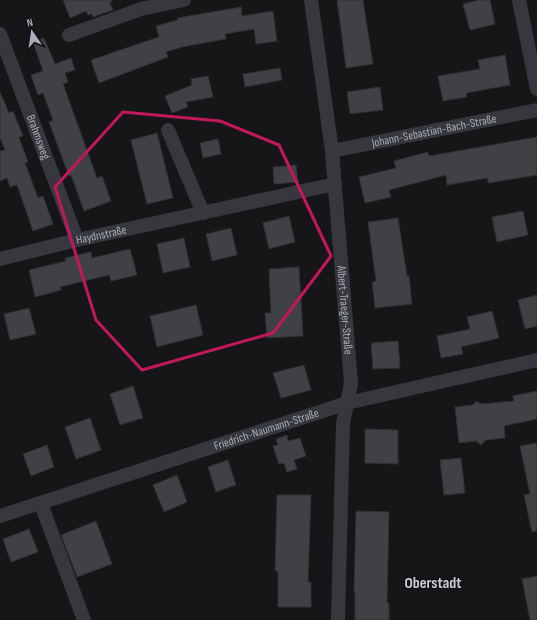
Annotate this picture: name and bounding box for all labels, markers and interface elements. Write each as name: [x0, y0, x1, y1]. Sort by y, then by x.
north arrow: [12, 12, 52, 52]
text: N: [26, 16, 34, 30]
street label: Johann-Sebastian-Bach-Straße: [369, 111, 498, 151]
street label: Brahmsweg: [23, 113, 54, 162]
street label: Haydnstraße: [75, 222, 128, 248]
street label: Albert-Traeger-Straße: [334, 264, 356, 355]
street label: Friedrich-Naumann-Straße: [212, 405, 321, 453]
district label: Oberstadt: [404, 574, 462, 593]

